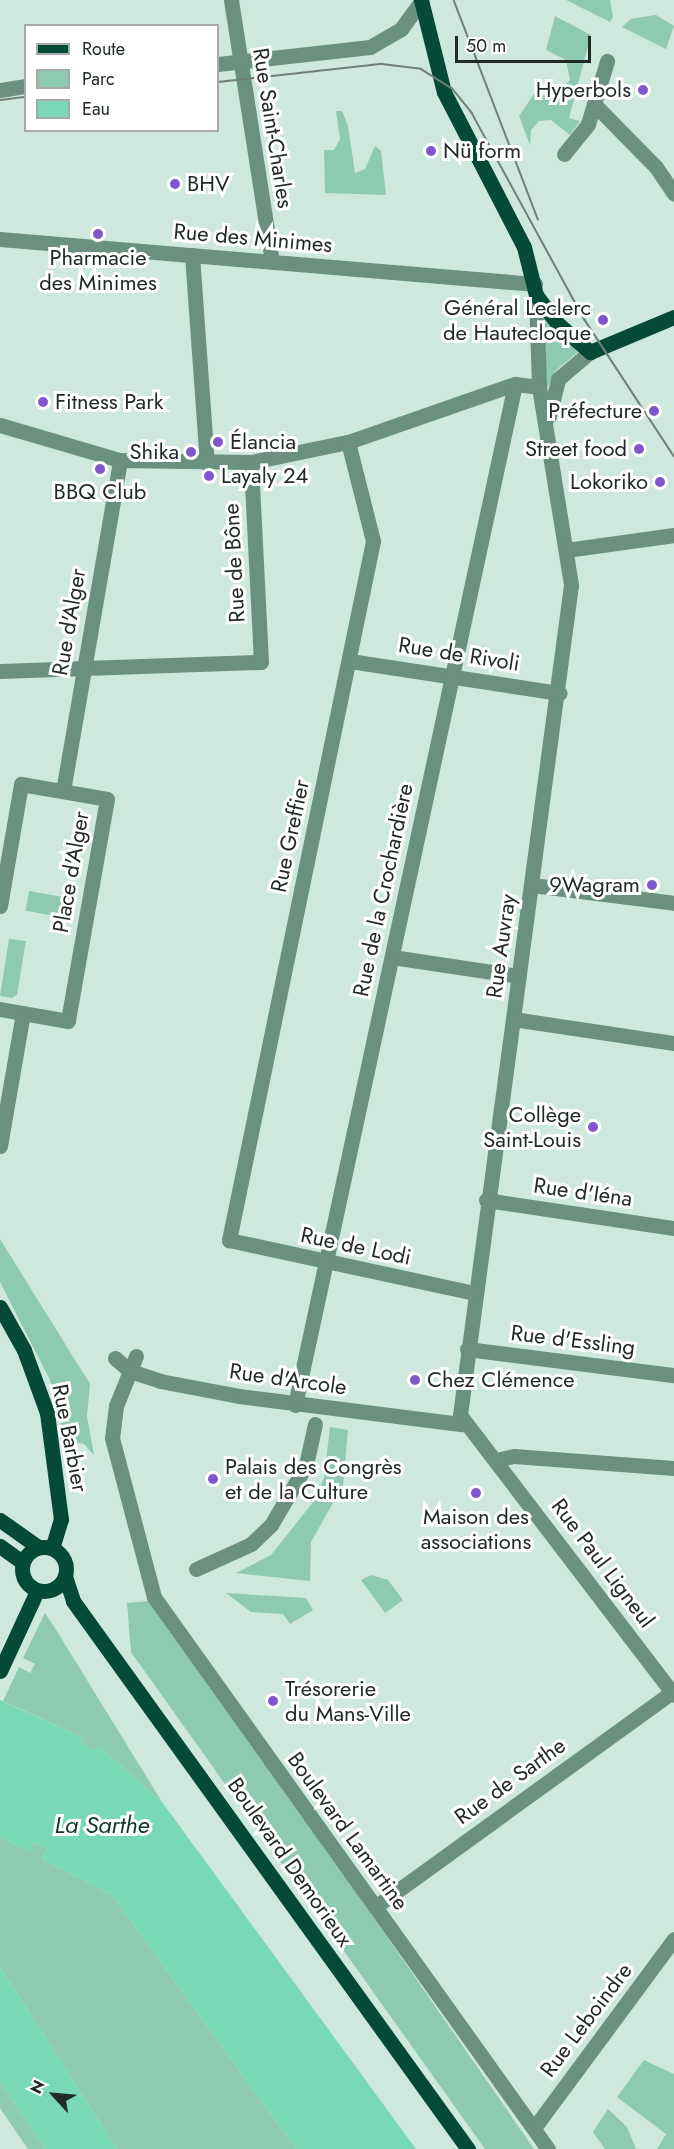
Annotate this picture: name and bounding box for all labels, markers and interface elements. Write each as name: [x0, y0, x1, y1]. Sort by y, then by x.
legend: [24, 24, 219, 132]
scale bar: [458, 24, 594, 62]
text: 50 m: [466, 33, 506, 59]
text: Route: [82, 36, 125, 62]
street label: Rue Saint-Charles: [247, 46, 299, 210]
text: Parc: [82, 66, 115, 92]
place label: Hyperbols: [536, 77, 631, 103]
marker: Hyperbols: [636, 83, 650, 97]
text: Eau: [82, 96, 110, 122]
place label: Nü form: [443, 138, 521, 164]
marker: Nü form: [424, 144, 438, 158]
place label: BHV: [187, 171, 230, 197]
marker: BHV: [168, 177, 182, 191]
street label: Rue des Minimes: [173, 218, 333, 258]
marker: Pharmacie des Minimes: [91, 227, 105, 241]
place label: Pharmacie des Minimes: [39, 244, 157, 296]
place label: Général Leclerc de Hautecloque: [443, 294, 591, 346]
marker: Général Leclerc de Hautecloque: [596, 313, 610, 327]
place label: Fitness Park: [55, 389, 163, 415]
marker: Fitness Park: [36, 395, 50, 409]
place label: Préfecture: [548, 398, 642, 424]
marker: Préfecture: [647, 404, 661, 418]
place label: Élancia: [230, 429, 296, 455]
marker: Élancia: [211, 435, 225, 449]
place label: Street food: [525, 436, 627, 462]
place label: Shika: [129, 439, 179, 465]
marker: Street food: [632, 442, 646, 456]
marker: Shika: [184, 445, 198, 459]
marker: BBQ Club: [93, 462, 107, 476]
place label: Layaly 24: [221, 463, 308, 489]
marker: Layaly 24: [202, 469, 216, 483]
place label: Lokoriko: [570, 469, 648, 495]
marker: Lokoriko: [653, 475, 667, 489]
place label: BBQ Club: [54, 479, 146, 505]
street label: Rue de Bône: [218, 503, 250, 623]
street label: Rue d'Alger: [47, 566, 91, 678]
street label: Rue de Rivoli: [396, 631, 522, 677]
street label: Rue Greffier: [265, 777, 315, 895]
street label: Rue de la Crochardière: [348, 781, 418, 999]
street label: Place d'Alger: [47, 809, 95, 935]
place label: 9Wagram: [549, 872, 640, 898]
marker: 9Wagram: [645, 878, 659, 892]
street label: Rue Auvray: [481, 892, 521, 1000]
place label: Collège Saint-Louis: [483, 1101, 581, 1152]
marker: Collège Saint-Louis: [586, 1120, 600, 1134]
street label: Rue d'Iéna: [532, 1172, 634, 1212]
street label: Rue de Lodi: [298, 1221, 414, 1271]
street label: Rue d'Essling: [509, 1319, 637, 1361]
street label: Rue d'Arcole: [228, 1358, 348, 1400]
place label: Chez Clémence: [427, 1367, 575, 1393]
marker: Chez Clémence: [408, 1373, 422, 1387]
street label: Rue Barbier: [47, 1382, 93, 1494]
place label: Palais des Congrès et de la Culture: [225, 1453, 402, 1504]
marker: Palais des Congrès et de la Culture: [206, 1472, 220, 1486]
marker: Maison des associations: [469, 1486, 483, 1500]
street label: Rue Paul Ligneul: [546, 1493, 660, 1633]
place label: Maison des associations: [421, 1503, 531, 1554]
place label: Trésorerie du Mans-Ville: [285, 1675, 411, 1726]
marker: Trésorerie du Mans-Ville: [266, 1694, 280, 1708]
street label: Rue de Sarthe: [449, 1732, 571, 1830]
street label: Boulevard Lamartine: [282, 1747, 414, 1915]
street label: Boulevard Demorieux: [222, 1773, 358, 1951]
water label: La Sarthe: [55, 1811, 149, 1839]
street label: Rue Leboindre: [535, 1958, 637, 2082]
north arrow: [24, 2065, 84, 2125]
text: N: [24, 2076, 50, 2098]

